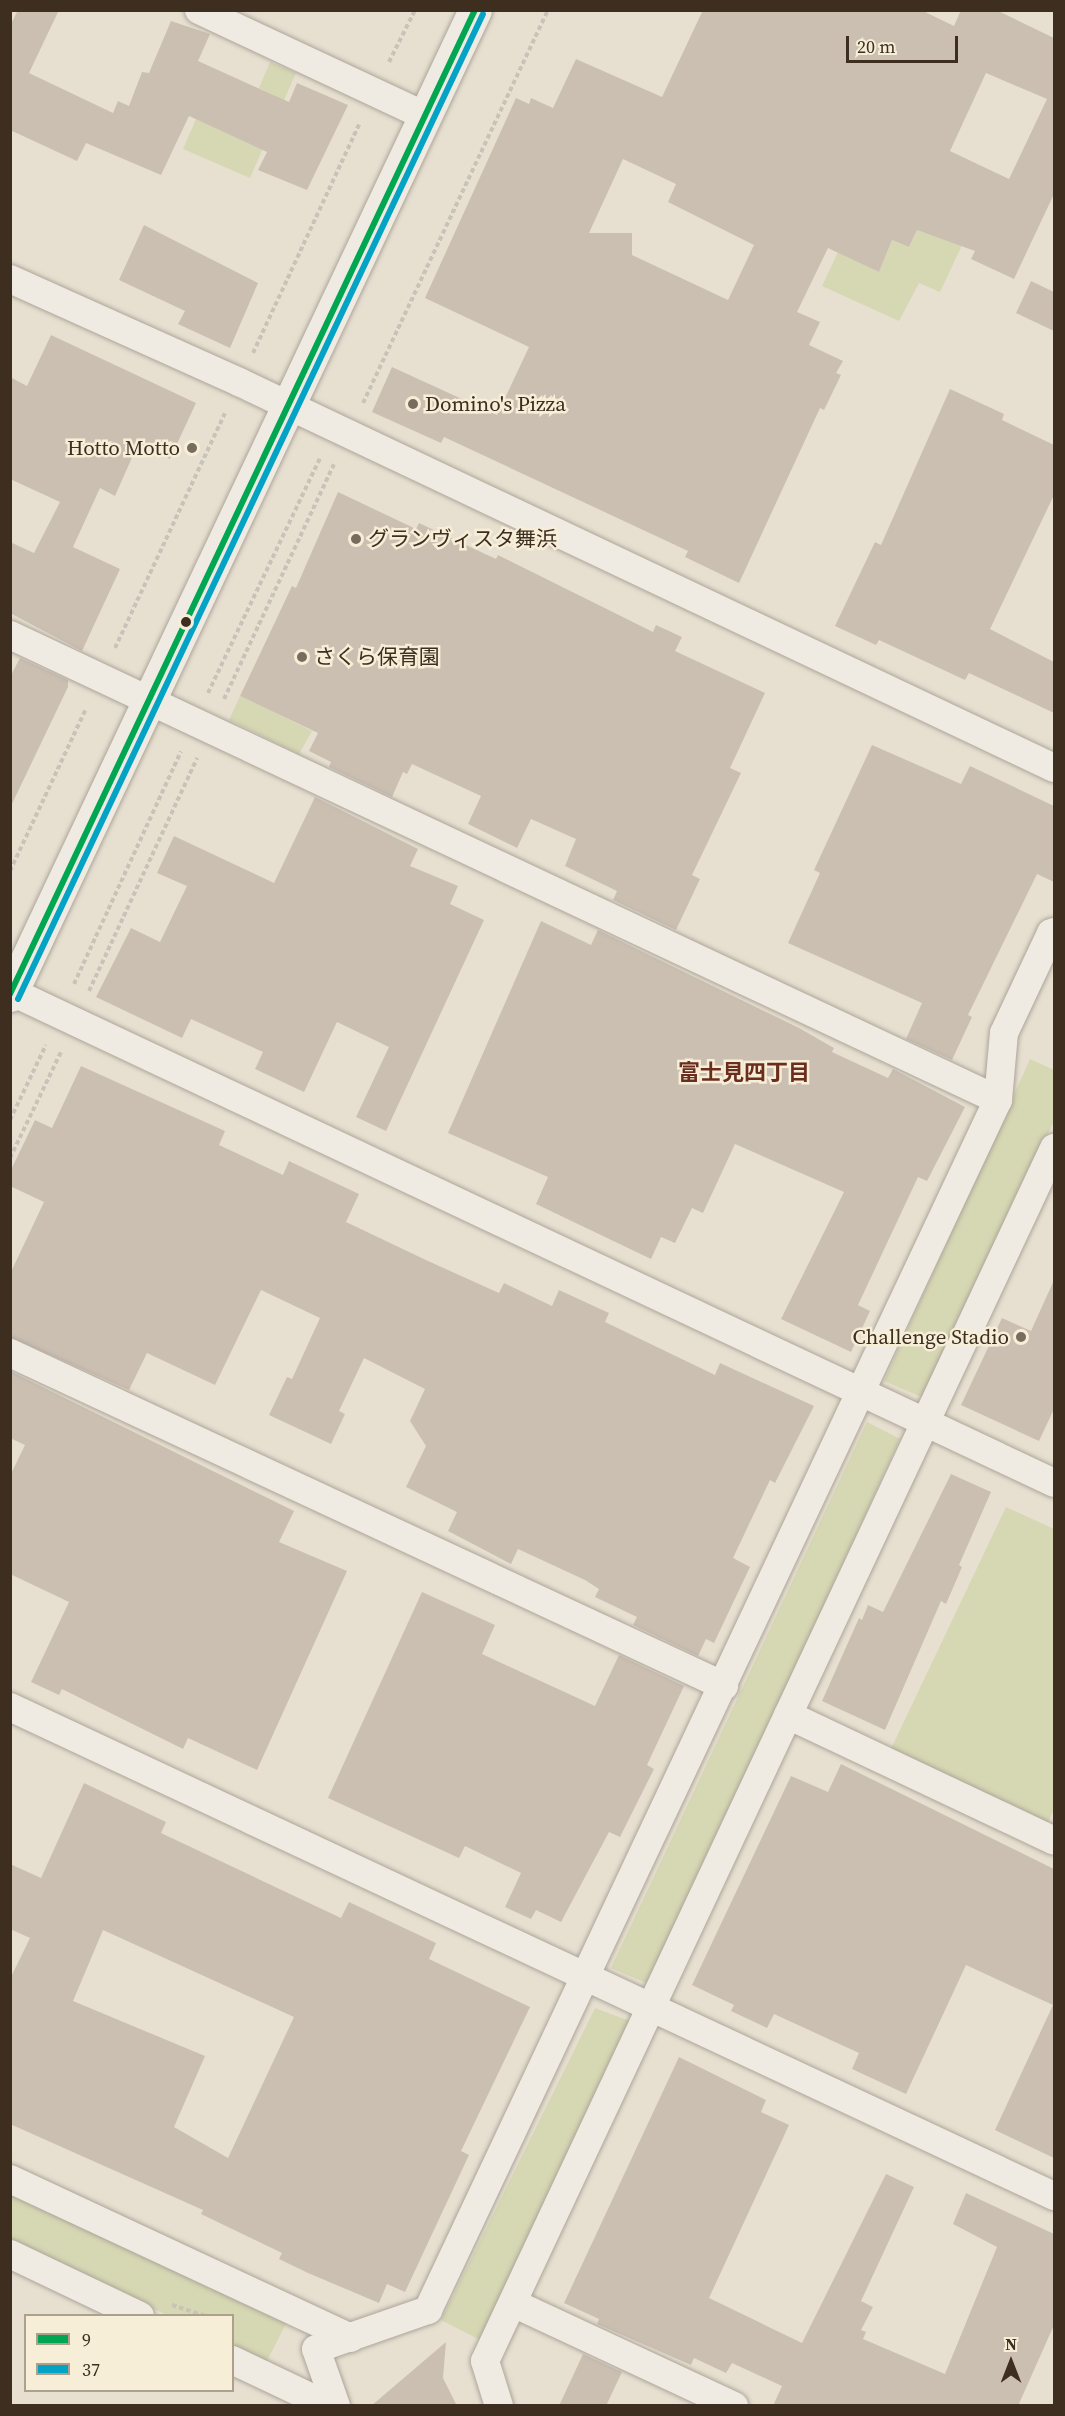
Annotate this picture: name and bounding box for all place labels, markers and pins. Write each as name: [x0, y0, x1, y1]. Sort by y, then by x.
place label: Domino's Pizza: [425, 391, 566, 417]
marker: Domino's Pizza: [406, 397, 420, 411]
place label: Hotto Motto: [67, 435, 180, 461]
marker: Hotto Motto: [185, 441, 199, 455]
place label: グランヴィスタ舞浜: [368, 526, 557, 552]
marker: グランヴィスタ舞浜: [349, 532, 363, 546]
unlabelled marker: [180, 616, 192, 628]
place label: さくら保育園: [314, 644, 440, 670]
marker: さくら保育園: [295, 650, 309, 664]
place label: Challenge Stadio: [852, 1324, 1009, 1350]
marker: Challenge Stadio: [1014, 1330, 1028, 1344]

